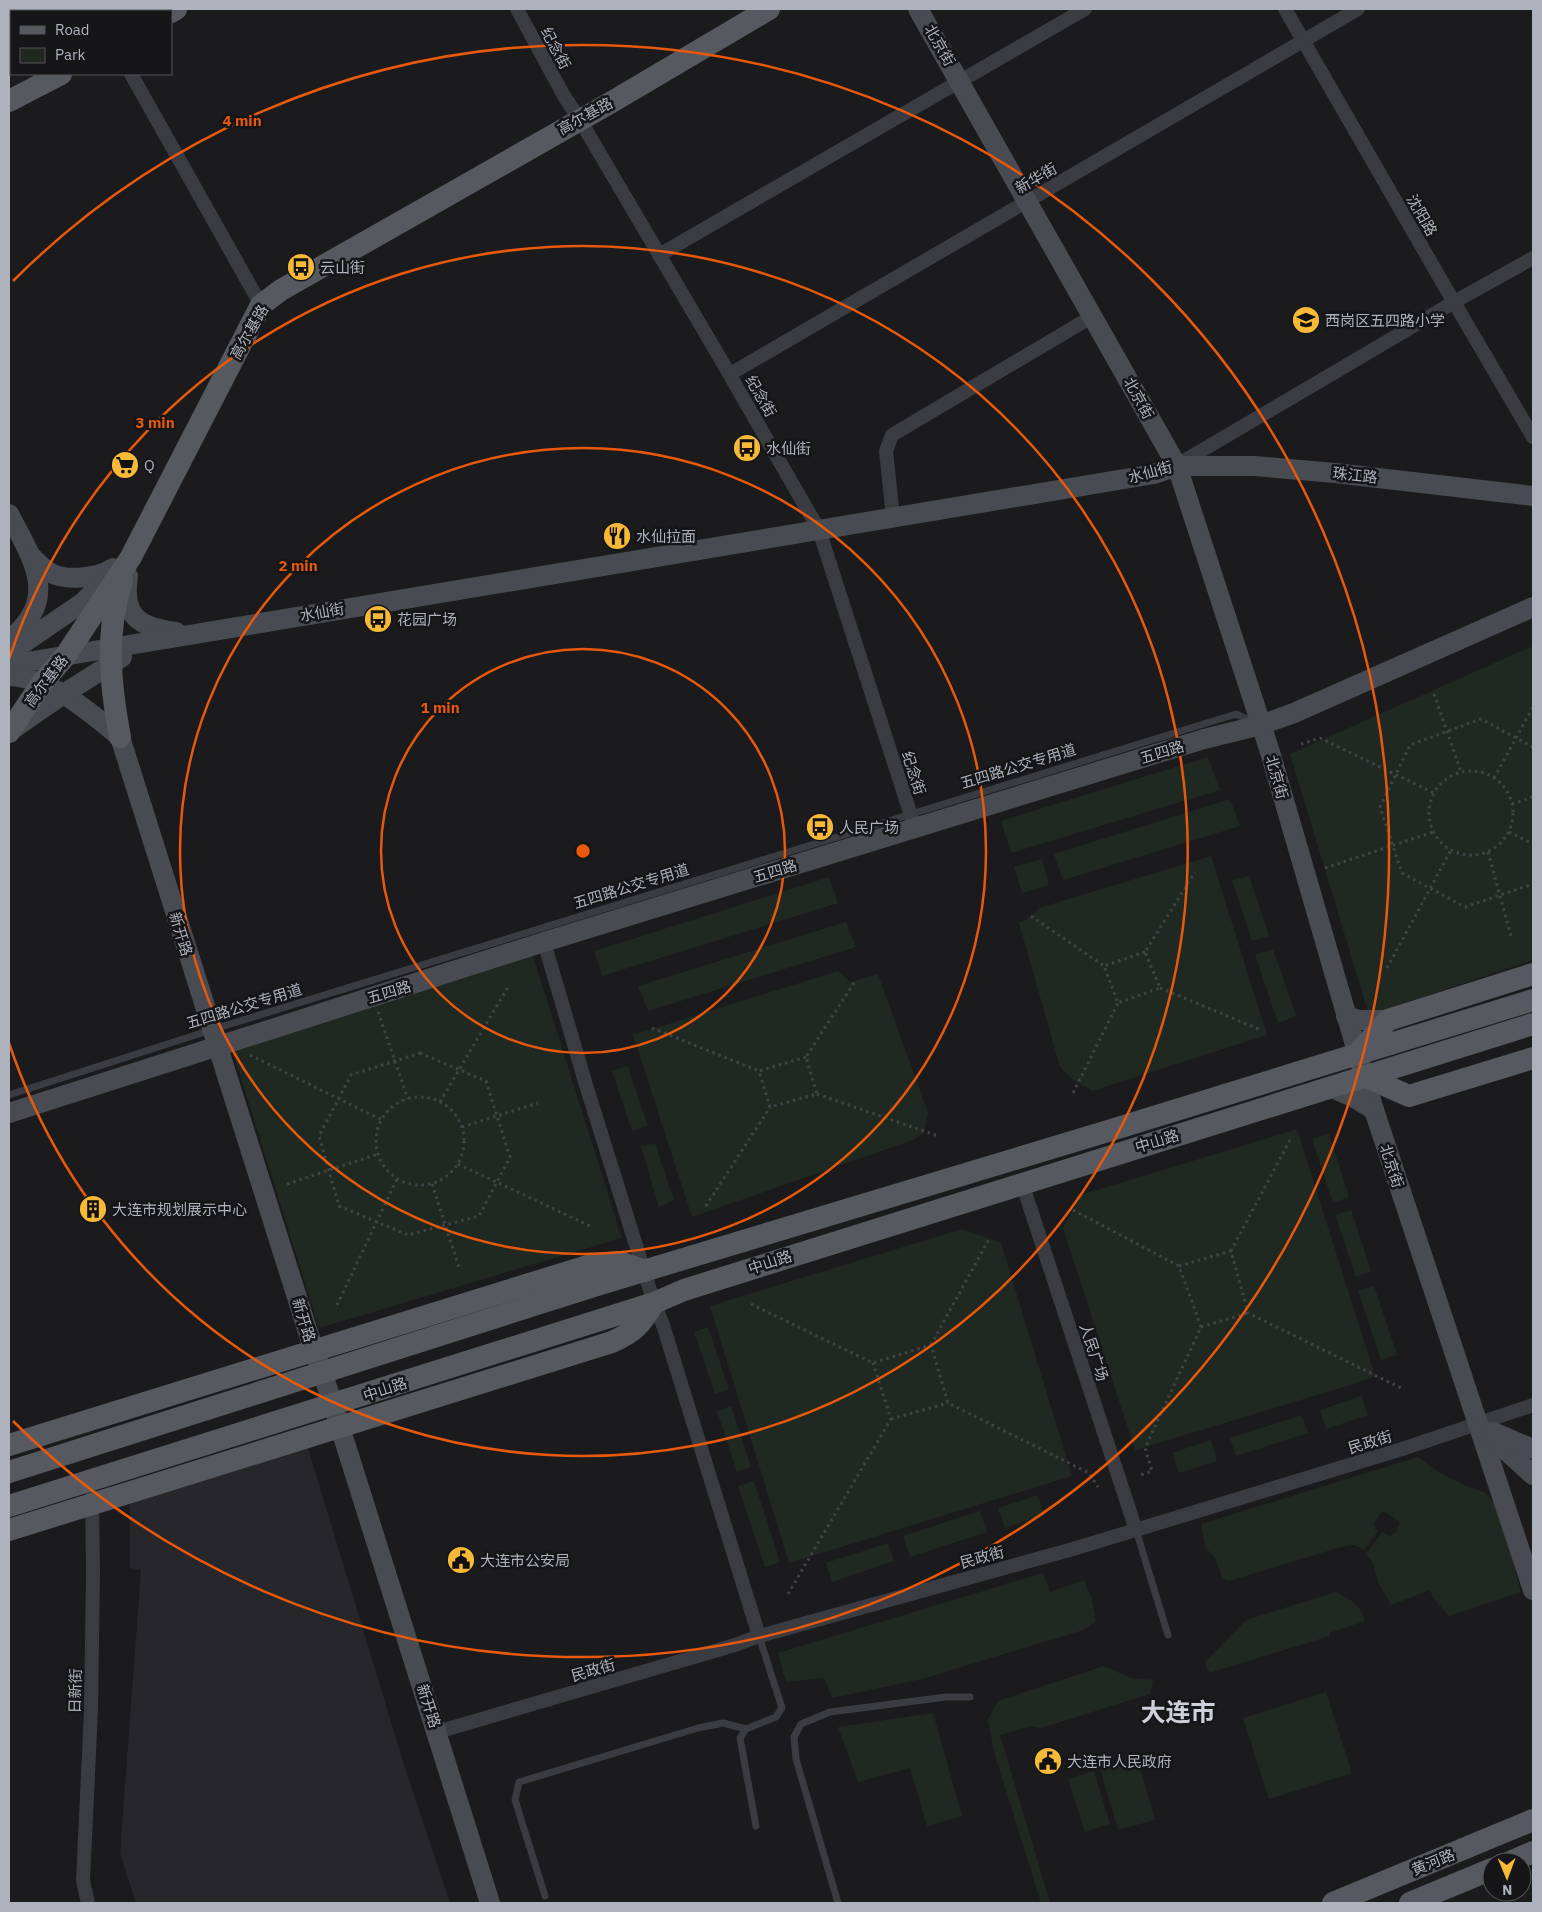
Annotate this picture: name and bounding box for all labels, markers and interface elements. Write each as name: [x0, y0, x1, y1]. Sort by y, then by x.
legend: [10, 10, 172, 75]
text: Road: [55, 20, 90, 39]
street label: 北京街: [921, 21, 959, 69]
street label: 纪念街: [537, 24, 575, 72]
text: Park: [55, 45, 85, 64]
street label: 高尔基路: [554, 93, 616, 139]
text: 4 min: [222, 111, 262, 130]
street label: 新华街: [1012, 159, 1060, 197]
street label: 沈阳路: [1403, 191, 1441, 239]
bus stop icon: 云山街: [286, 252, 316, 282]
place label: 云山街: [320, 258, 365, 277]
street label: 高尔基路: [226, 301, 272, 363]
school or university icon: 西岗区五四路小学: [1291, 305, 1321, 335]
place label: 西岗区五四路小学: [1325, 311, 1445, 330]
street label: 纪念街: [742, 372, 780, 420]
street label: 北京街: [1120, 374, 1158, 422]
text: 3 min: [135, 413, 175, 432]
bus stop icon: 水仙街: [732, 433, 762, 463]
place label: 水仙街: [766, 439, 811, 458]
supermarket icon: Q: [110, 450, 140, 480]
place label: Q: [144, 456, 155, 475]
street label: 水仙街: [1126, 457, 1174, 487]
street label: 珠江路: [1332, 463, 1378, 487]
restaurant icon: 水仙拉面: [602, 521, 632, 551]
place label: 水仙拉面: [636, 527, 696, 546]
text: 2 min: [278, 556, 318, 575]
street label: 水仙街: [298, 599, 346, 625]
bus stop icon: 花园广场: [363, 604, 393, 634]
place label: 花园广场: [397, 610, 457, 629]
street label: 高尔基路: [20, 651, 72, 711]
text: 1 min: [420, 698, 460, 717]
street label: 五四路: [1138, 736, 1186, 768]
street label: 五四路公交专用道: [958, 739, 1078, 793]
street label: 纪念街: [898, 749, 930, 797]
street label: 北京街: [1262, 753, 1292, 801]
bus stop icon: 人民广场: [805, 812, 835, 842]
place label: 人民广场: [839, 818, 899, 837]
centre of rings: [574, 842, 592, 860]
street label: 五四路: [751, 855, 799, 887]
street label: 五四路公交专用道: [571, 859, 691, 913]
street label: 新开路: [165, 910, 197, 958]
street label: 五四路: [365, 976, 413, 1008]
street label: 五四路公交专用道: [184, 979, 304, 1033]
street label: 中山路: [1133, 1125, 1181, 1157]
street label: 北京街: [1376, 1142, 1408, 1190]
building icon: 大连市规划展示中心: [78, 1194, 108, 1224]
place label: 大连市规划展示中心: [112, 1200, 247, 1219]
street label: 中山路: [746, 1246, 794, 1278]
street label: 新开路: [288, 1296, 320, 1344]
street label: 人民广场: [1076, 1321, 1112, 1383]
street label: 中山路: [361, 1373, 409, 1405]
street label: 民政街: [1346, 1426, 1394, 1458]
street label: 民政街: [958, 1542, 1006, 1572]
public building icon: 大连市公安局: [446, 1545, 476, 1575]
place label: 大连市公安局: [480, 1551, 570, 1570]
street label: 民政街: [569, 1655, 617, 1685]
street label: 日新街: [65, 1668, 85, 1714]
street label: 新开路: [413, 1682, 445, 1730]
district label: 大连市: [1140, 1695, 1216, 1728]
public building icon: 大连市人民政府: [1033, 1746, 1063, 1776]
place label: 大连市人民政府: [1067, 1752, 1172, 1771]
street label: 黄河路: [1409, 1845, 1457, 1879]
north arrow: [1482, 1852, 1532, 1902]
text: N: [1502, 1881, 1512, 1899]

